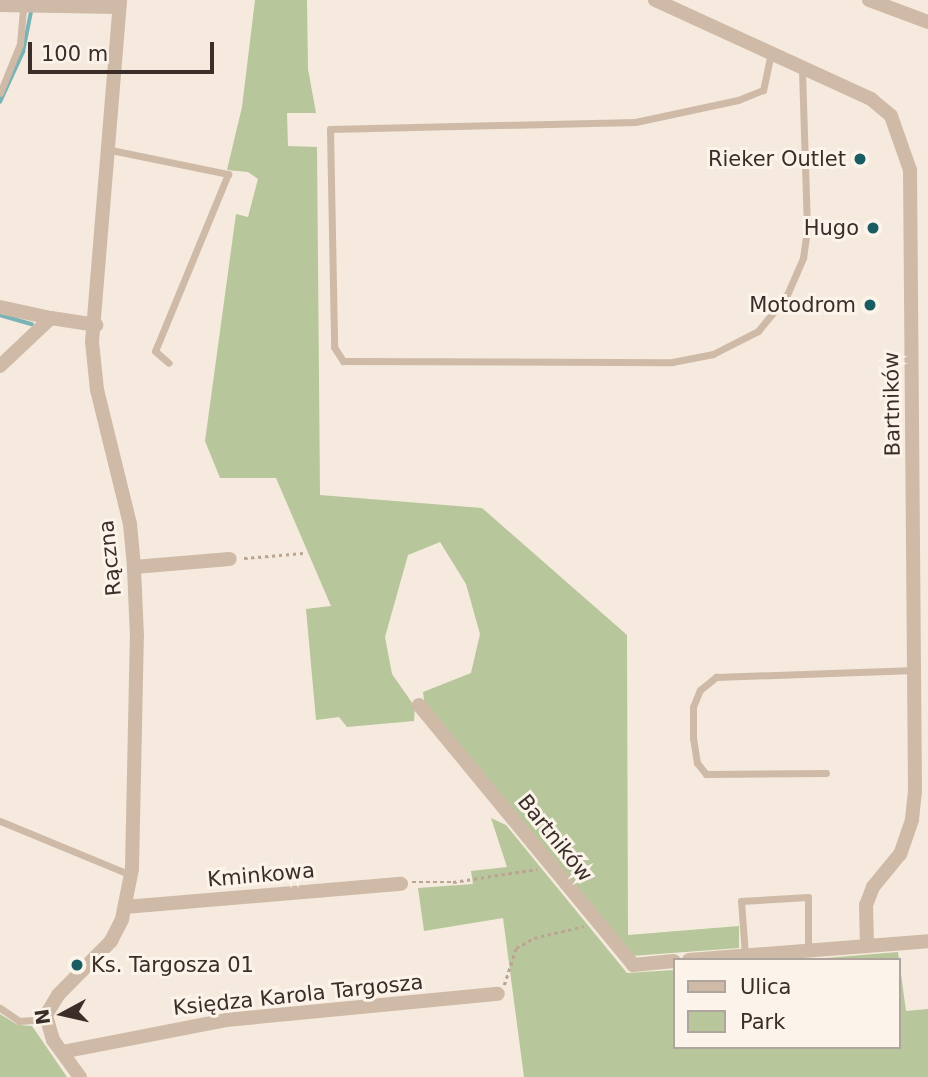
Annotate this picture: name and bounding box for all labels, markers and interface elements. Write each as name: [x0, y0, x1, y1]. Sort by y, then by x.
scale bar: [32, 28, 217, 72]
text: 100 m: [41, 42, 108, 66]
place label: Rieker Outlet: [708, 146, 846, 172]
marker: Rieker Outlet: [852, 151, 868, 167]
place label: Hugo: [804, 215, 859, 241]
marker: Hugo: [865, 220, 881, 236]
place label: Motodrom: [749, 292, 856, 318]
marker: Motodrom: [862, 297, 878, 313]
street label: Bartników: [878, 351, 906, 457]
street label: Rączna: [93, 519, 127, 597]
street label: Bartników: [512, 789, 598, 887]
street label: Kminkowa: [206, 858, 316, 892]
place label: Ks. Targosza 01: [91, 952, 254, 978]
marker: Ks. Targosza 01: [69, 957, 85, 973]
legend: [673, 958, 900, 1049]
street label: Księdza Karola Targosza: [172, 969, 424, 1021]
text: Ulica: [740, 975, 791, 999]
north arrow: [28, 979, 98, 1049]
text: N: [30, 1008, 54, 1026]
text: Park: [740, 1010, 785, 1034]

